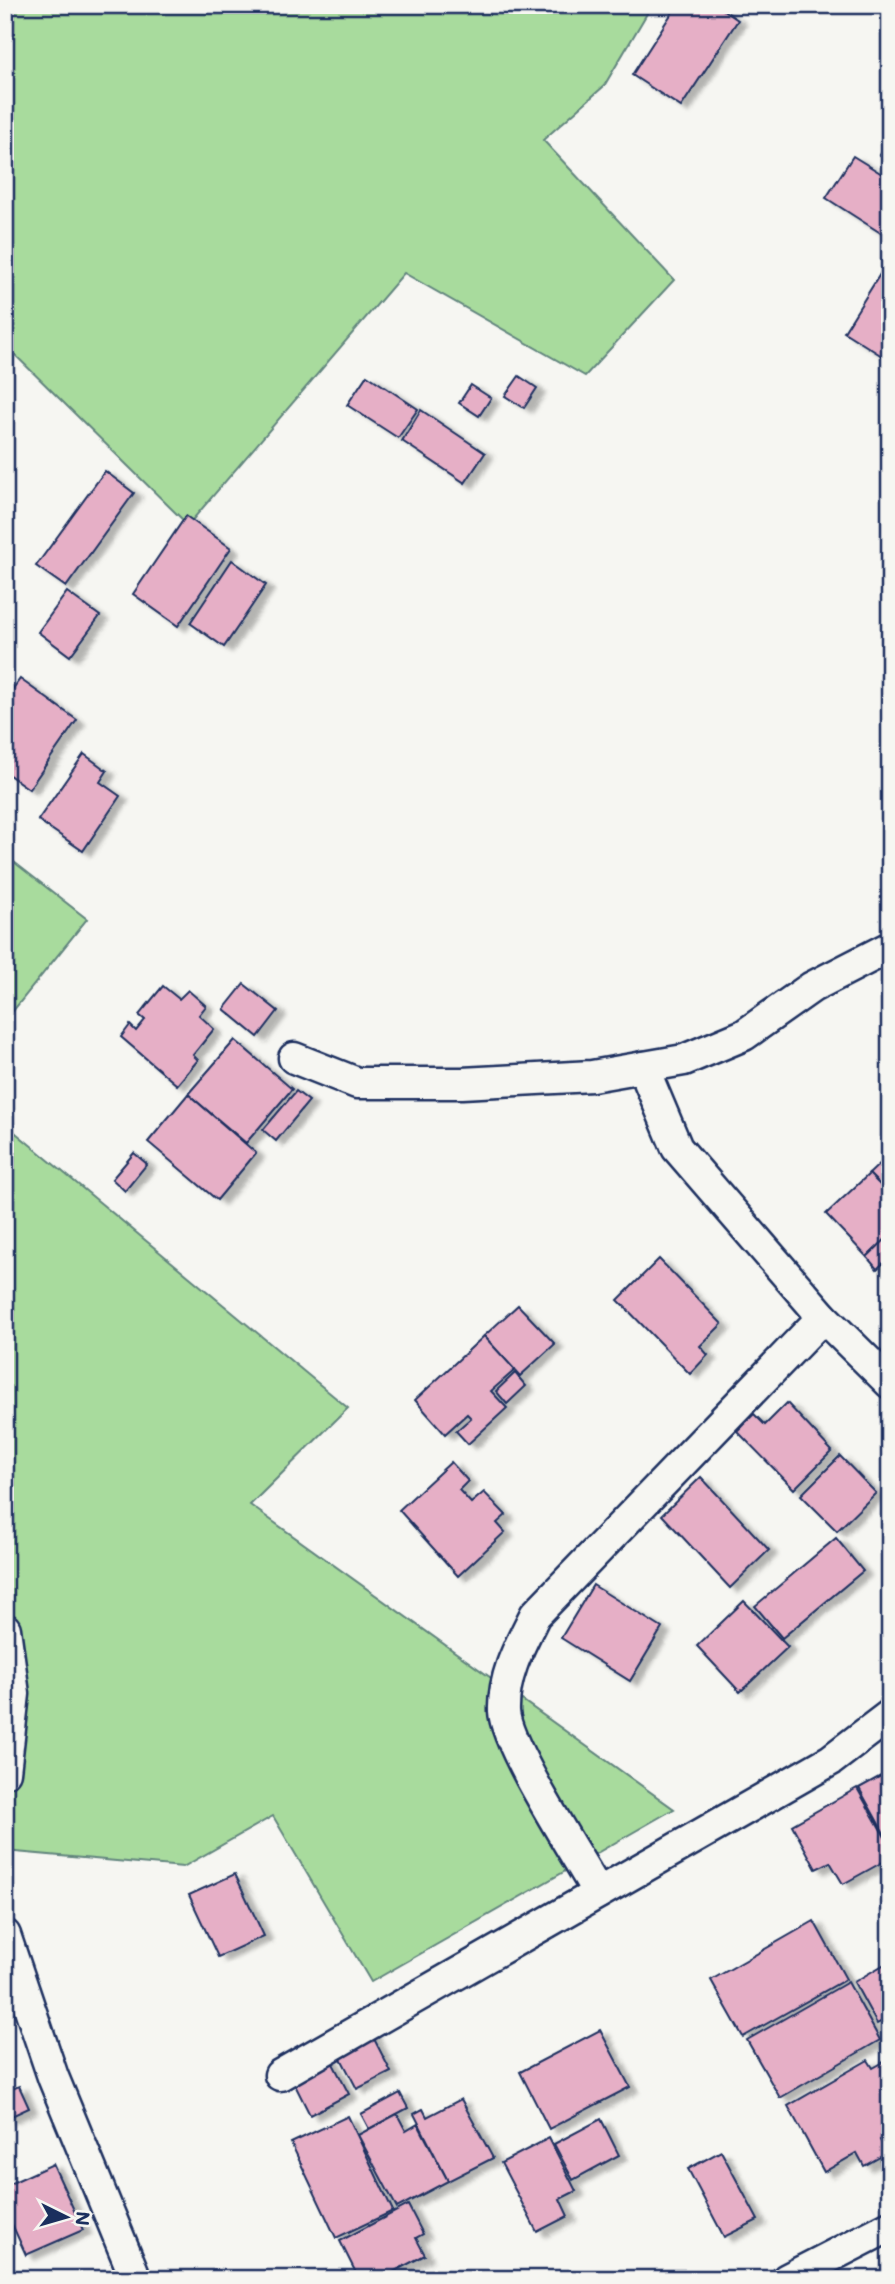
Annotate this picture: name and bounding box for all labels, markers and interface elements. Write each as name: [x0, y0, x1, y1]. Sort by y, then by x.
north arrow: [32, 2182, 102, 2252]
text: N: [70, 2210, 97, 2227]

